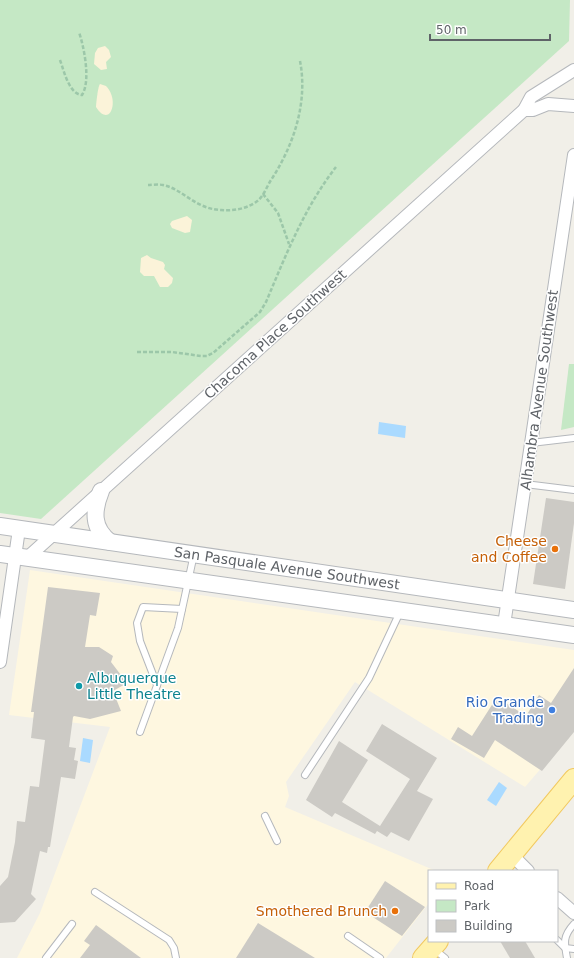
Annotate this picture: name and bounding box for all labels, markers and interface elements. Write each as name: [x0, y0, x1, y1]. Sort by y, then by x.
scale bar: [430, 16, 550, 42]
text: 50 m: [436, 23, 467, 37]
street label: Chacoma Place Southwest: [201, 266, 350, 402]
street label: Alhambra Avenue Southwest: [517, 288, 561, 491]
place label: Cheese and Coffee: [471, 533, 547, 565]
street label: San Pasquale Avenue Southwest: [173, 544, 401, 592]
marker: Cheese and Coffee: [550, 544, 560, 554]
place label: Albuquerque Little Theatre: [87, 670, 181, 702]
marker: Albuquerque Little Theatre: [74, 681, 84, 691]
place label: Rio Grande Trading: [466, 694, 544, 726]
marker: Rio Grande Trading: [547, 705, 557, 715]
legend: [428, 870, 558, 942]
text: Road: [464, 879, 494, 893]
text: Park: [464, 899, 490, 913]
place label: Smothered Brunch: [256, 903, 387, 919]
marker: Smothered Brunch: [390, 906, 400, 916]
text: Building: [464, 919, 513, 933]

